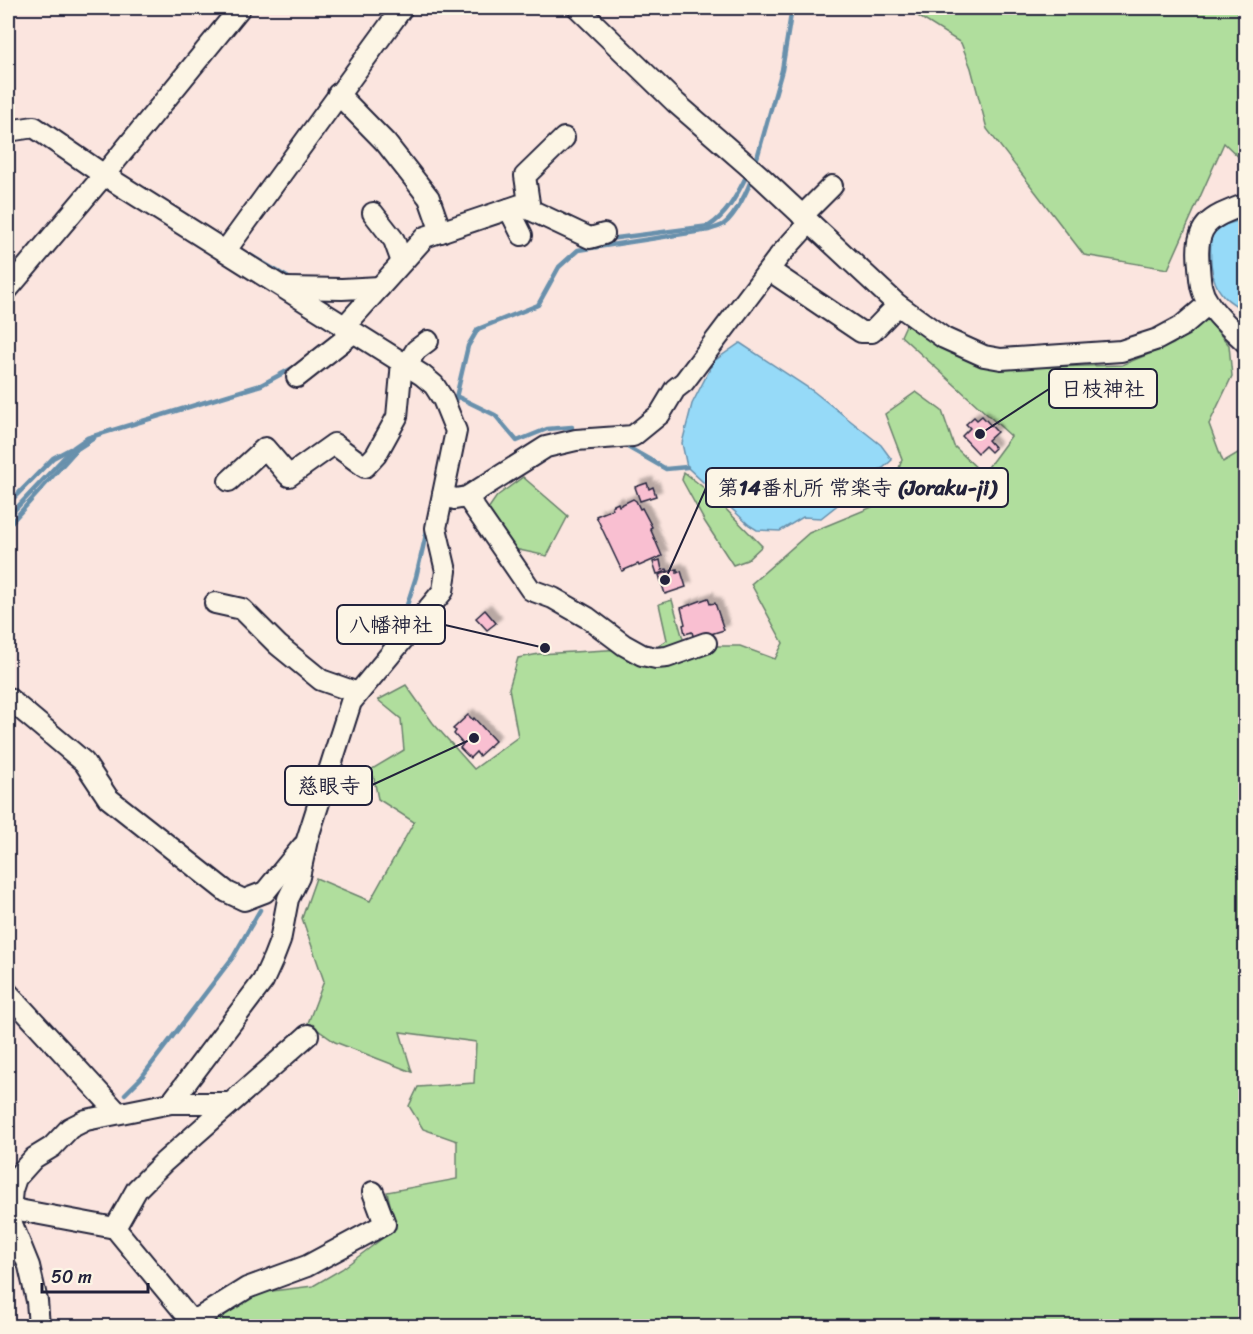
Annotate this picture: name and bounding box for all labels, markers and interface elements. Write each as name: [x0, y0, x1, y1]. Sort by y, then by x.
callout: 日枝神社: [1049, 369, 1157, 408]
text: 日枝神社: [1061, 370, 1145, 408]
callout: 第14番札所 常楽寺 (Joraku-ji): [706, 468, 1008, 507]
text: 第14番札所 常楽寺 (Joraku-ji): [718, 469, 998, 507]
callout: 八幡神社: [337, 605, 445, 644]
text: 八幡神社: [349, 606, 433, 644]
callout: 慈眼寺: [285, 766, 372, 805]
text: 慈眼寺: [298, 767, 361, 805]
scale bar: [42, 1256, 148, 1294]
text: 50 m: [51, 1261, 92, 1293]

